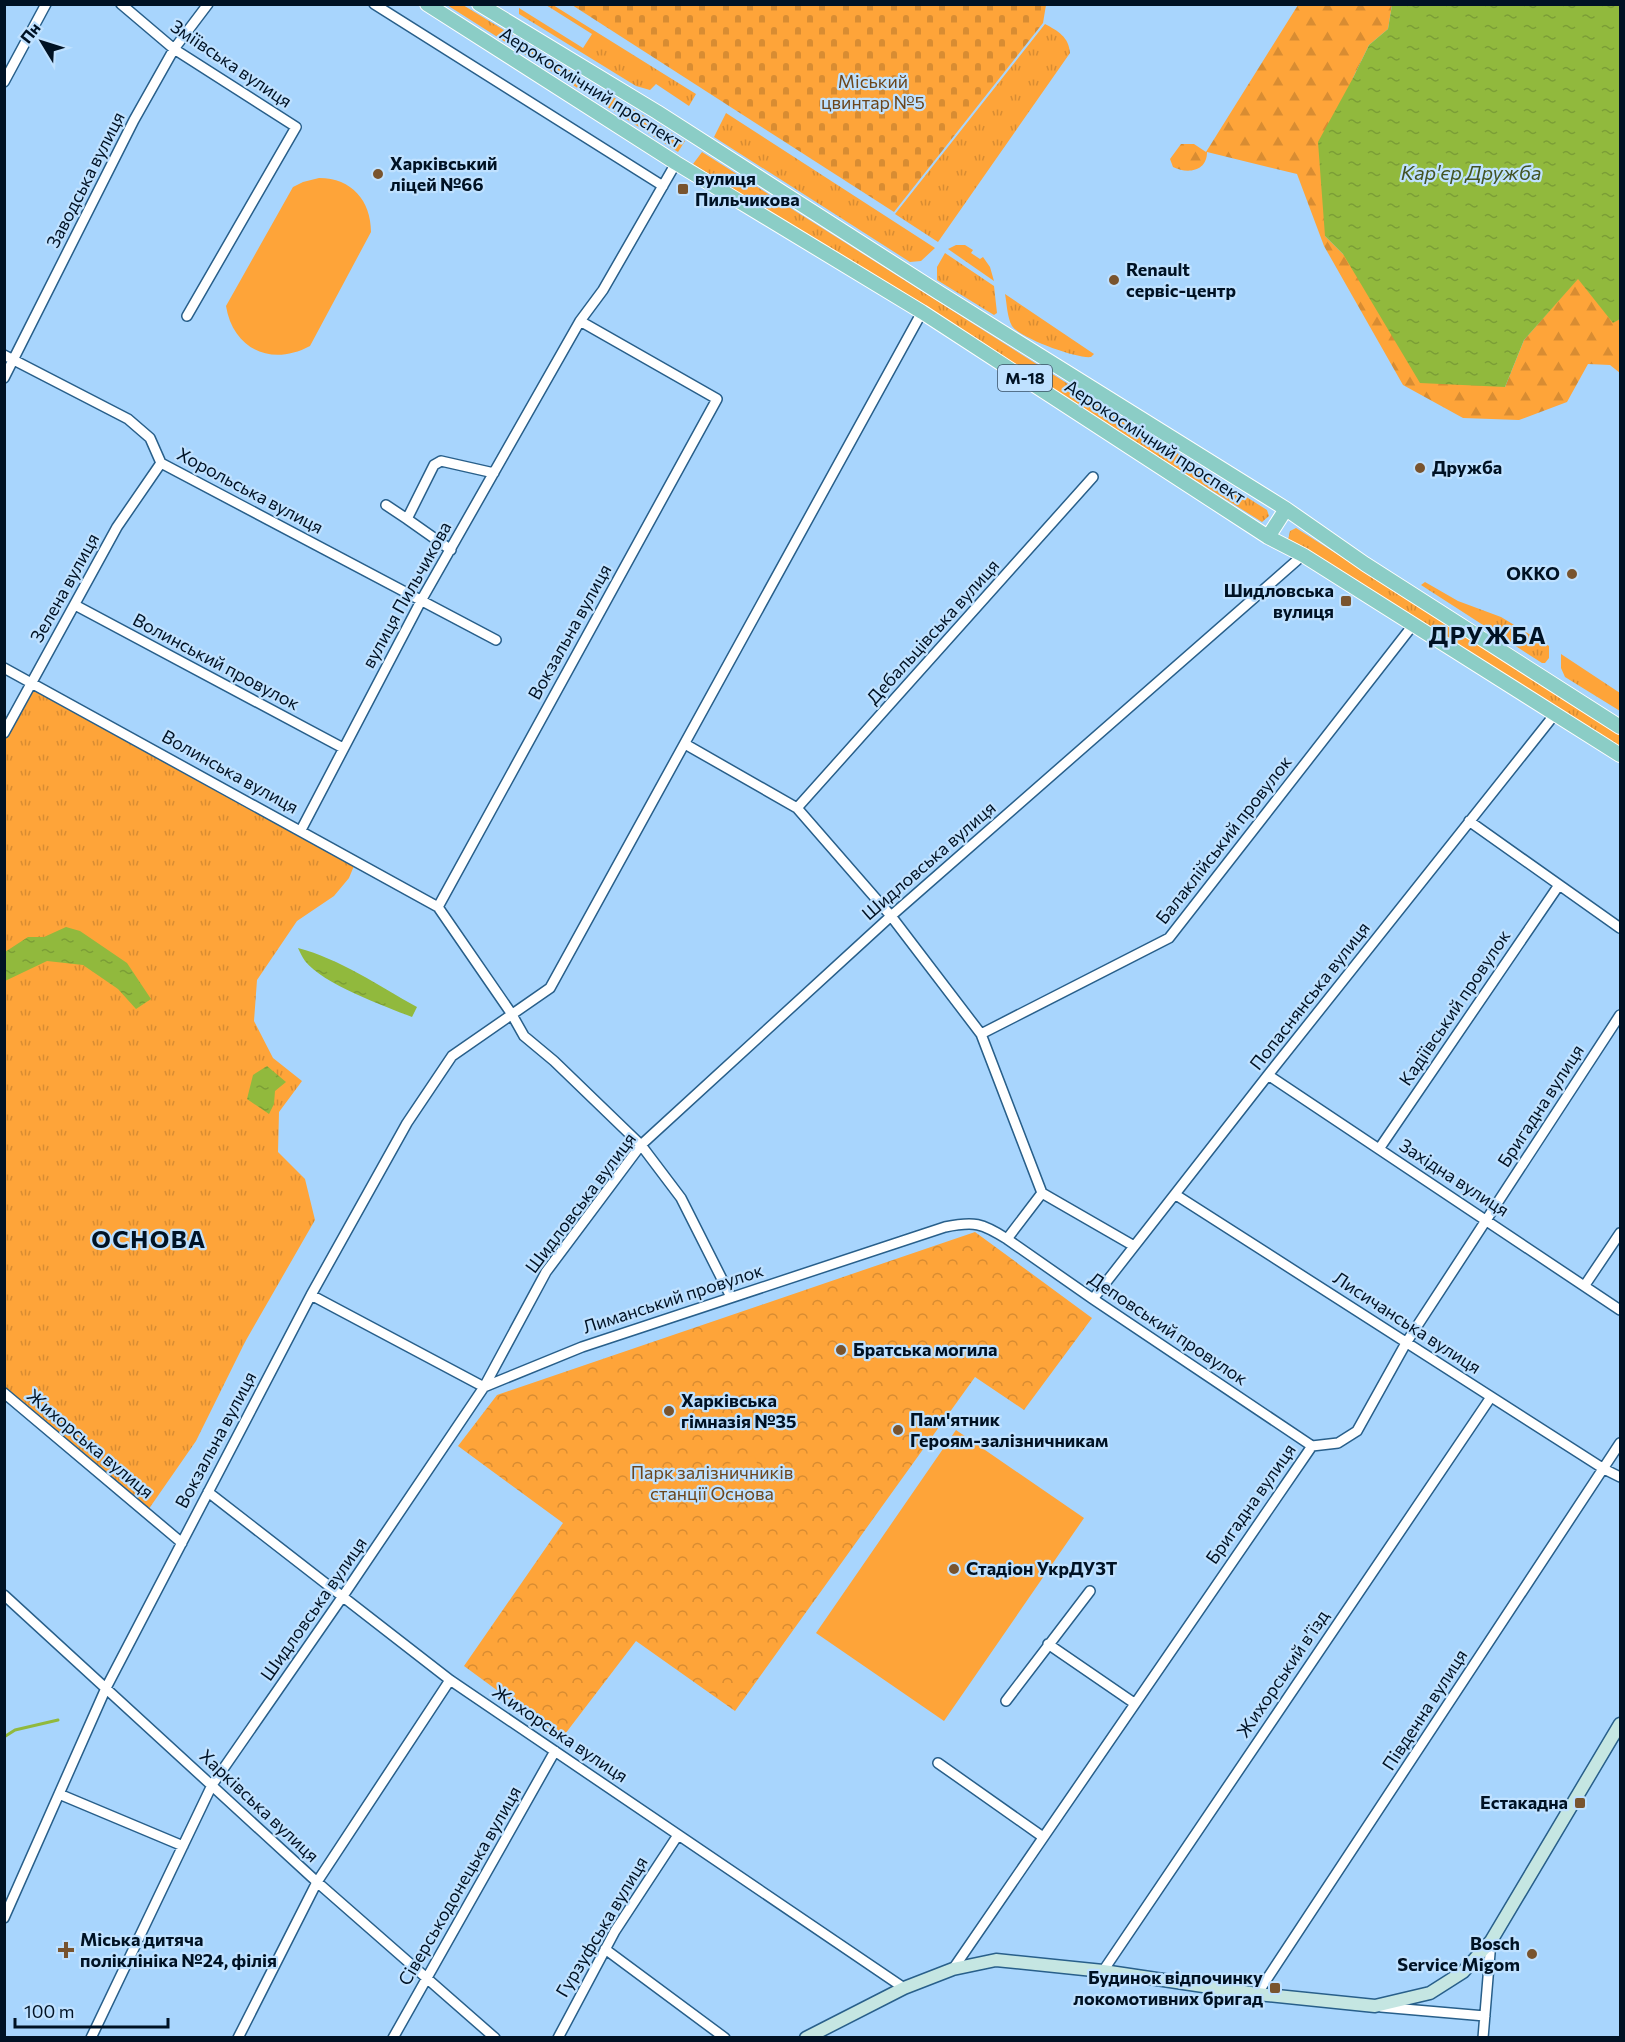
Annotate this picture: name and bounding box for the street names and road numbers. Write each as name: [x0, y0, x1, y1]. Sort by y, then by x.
street label: Зміївська вулиця: [167, 14, 296, 112]
street label: Аерокосмічний проспект: [496, 22, 687, 153]
street label: Заводська вулиця: [41, 108, 129, 251]
road number: М-18: [998, 365, 1052, 391]
street label: Аерокосмічний проспект: [1061, 374, 1251, 508]
street label: Хорольська вулиця: [174, 442, 327, 538]
street label: вулиця Пильчикова: [357, 517, 456, 672]
street label: Зелена вулиця: [25, 529, 103, 646]
street label: Дебальцівська вулиця: [861, 554, 1003, 708]
street label: Вокзальна вулиця: [523, 560, 615, 703]
street label: Волинський провулок: [129, 608, 304, 715]
street label: Волинська вулиця: [158, 725, 303, 818]
street label: Балаклійський провулок: [1151, 750, 1296, 928]
street label: Шидловська вулиця: [857, 796, 1000, 924]
street label: Попаснянська вулиця: [1244, 917, 1374, 1074]
street label: Кадіївський провулок: [1394, 925, 1515, 1090]
street label: Бригадна вулиця: [1492, 1040, 1588, 1171]
street label: Шидловська вулиця: [520, 1128, 640, 1277]
street label: Західна вулиця: [1396, 1134, 1513, 1221]
street label: Лиманський провулок: [580, 1258, 766, 1338]
street label: Лисичанська вулиця: [1330, 1266, 1486, 1378]
street label: Деповський провулок: [1085, 1267, 1252, 1390]
street label: Вокзальна вулиця: [170, 1367, 260, 1512]
street label: Жихорська вулиця: [23, 1384, 159, 1503]
street label: Бригадна вулиця: [1201, 1439, 1300, 1568]
street label: Шидловська вулиця: [255, 1532, 371, 1684]
street label: Жихорський в’їзд: [1231, 1605, 1333, 1742]
street label: Південна вулиця: [1377, 1645, 1471, 1774]
street label: Жихорська вулиця: [489, 1680, 633, 1787]
street label: Харківська вулиця: [195, 1744, 324, 1866]
street label: Сіверськодонецька вулиця: [393, 1782, 525, 1989]
street label: Гурзуфська вулиця: [550, 1852, 652, 2001]

